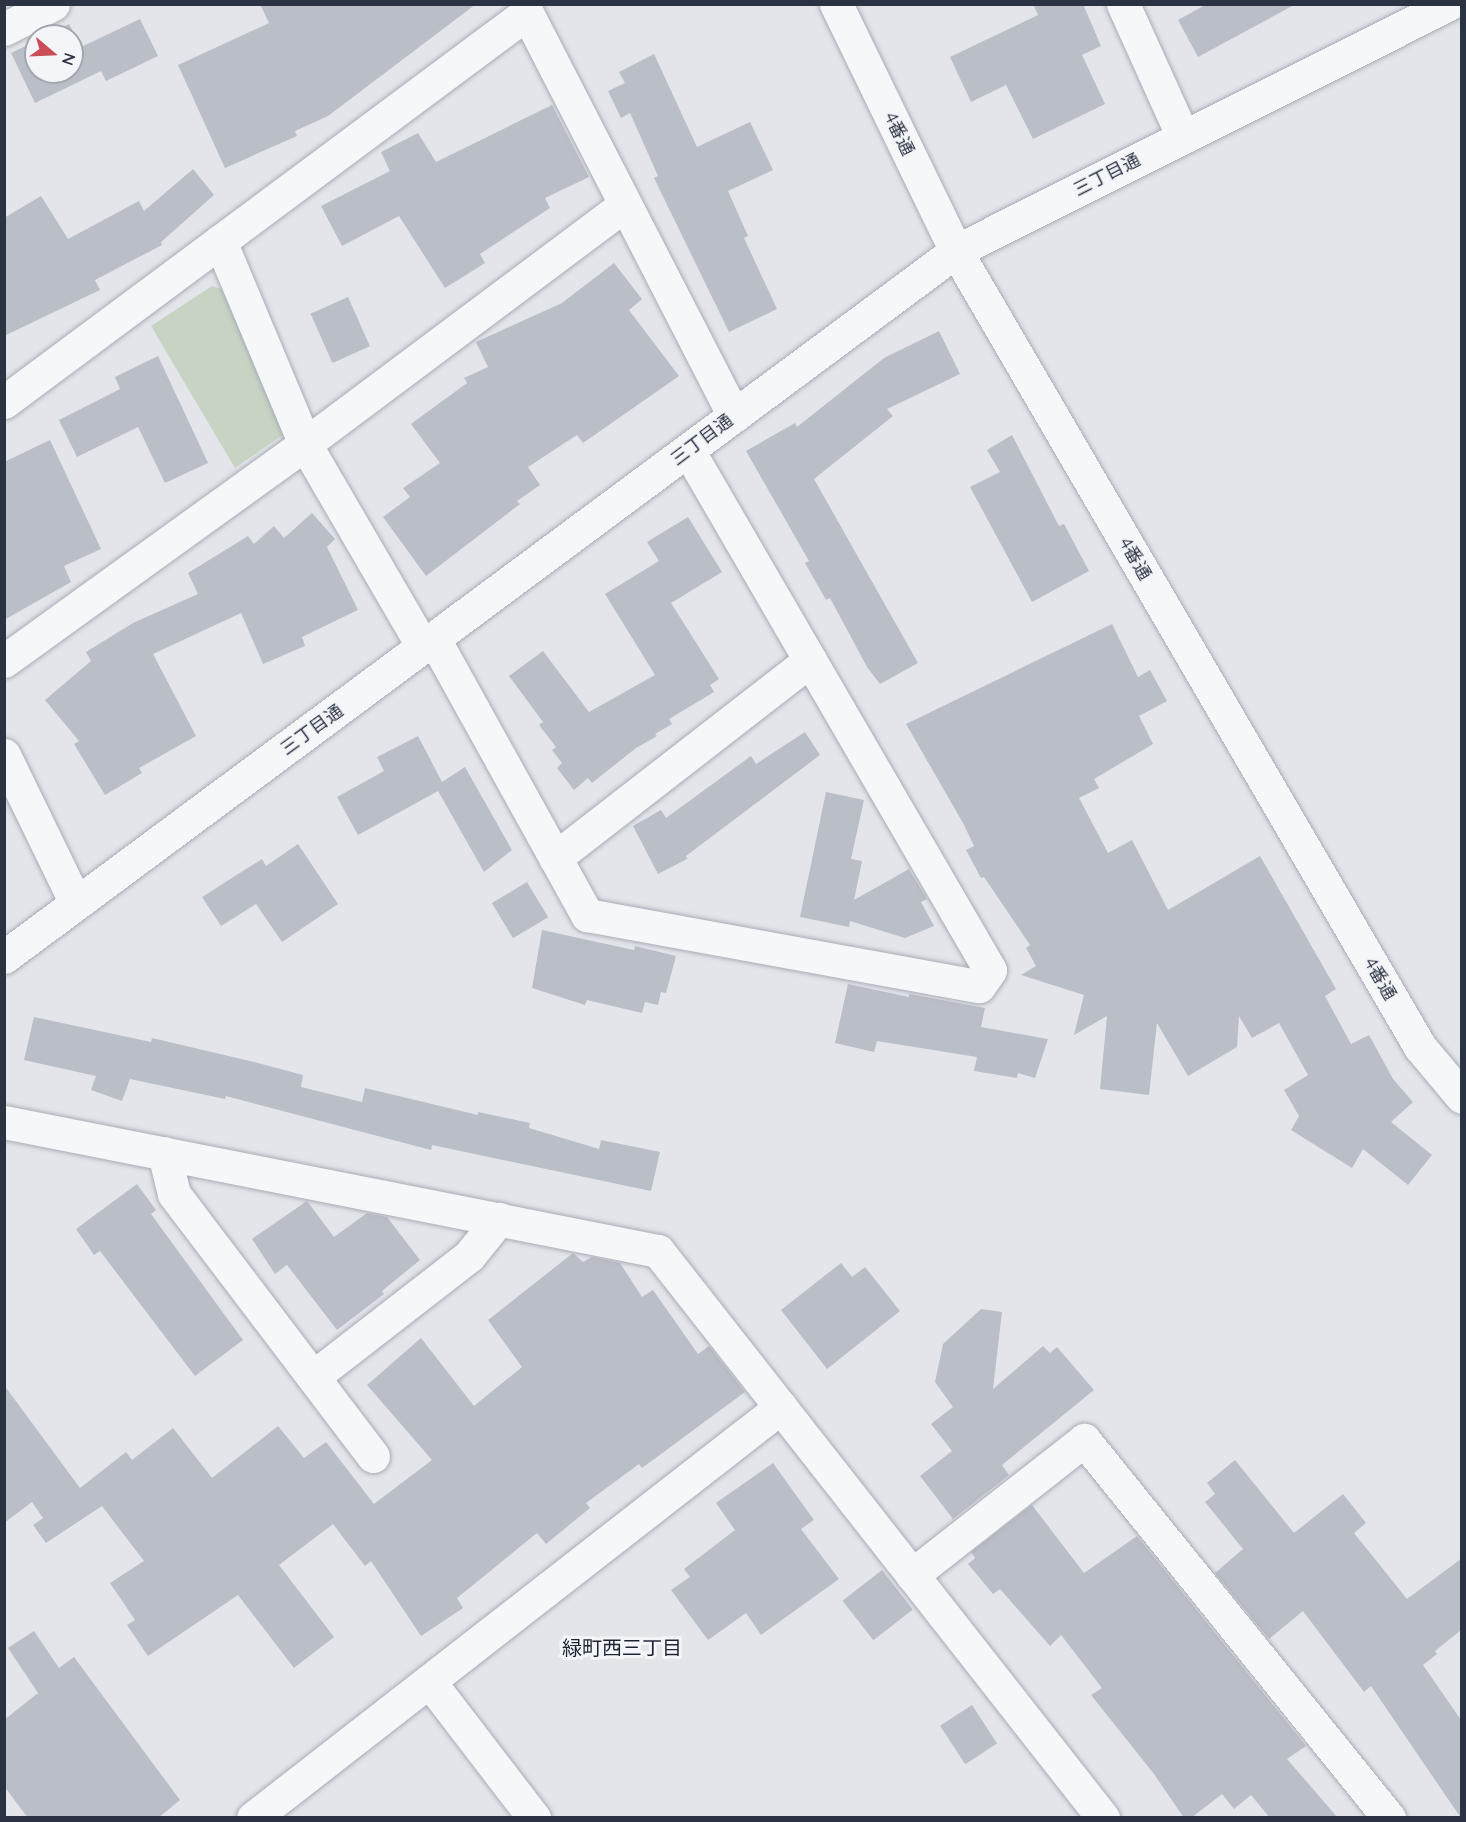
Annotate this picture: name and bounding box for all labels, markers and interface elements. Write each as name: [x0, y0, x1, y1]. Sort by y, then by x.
north arrow: [24, 24, 84, 84]
text: N: [58, 50, 81, 68]
street label: 4番通: [879, 109, 919, 159]
street label: 三丁目通: [1070, 149, 1144, 201]
street label: 三丁目通: [667, 410, 737, 470]
street label: 4番通: [1114, 534, 1156, 584]
street label: 三丁目通: [277, 700, 347, 760]
street label: 4番通: [1359, 954, 1401, 1004]
district label: 緑町西三丁目: [562, 1635, 682, 1659]

